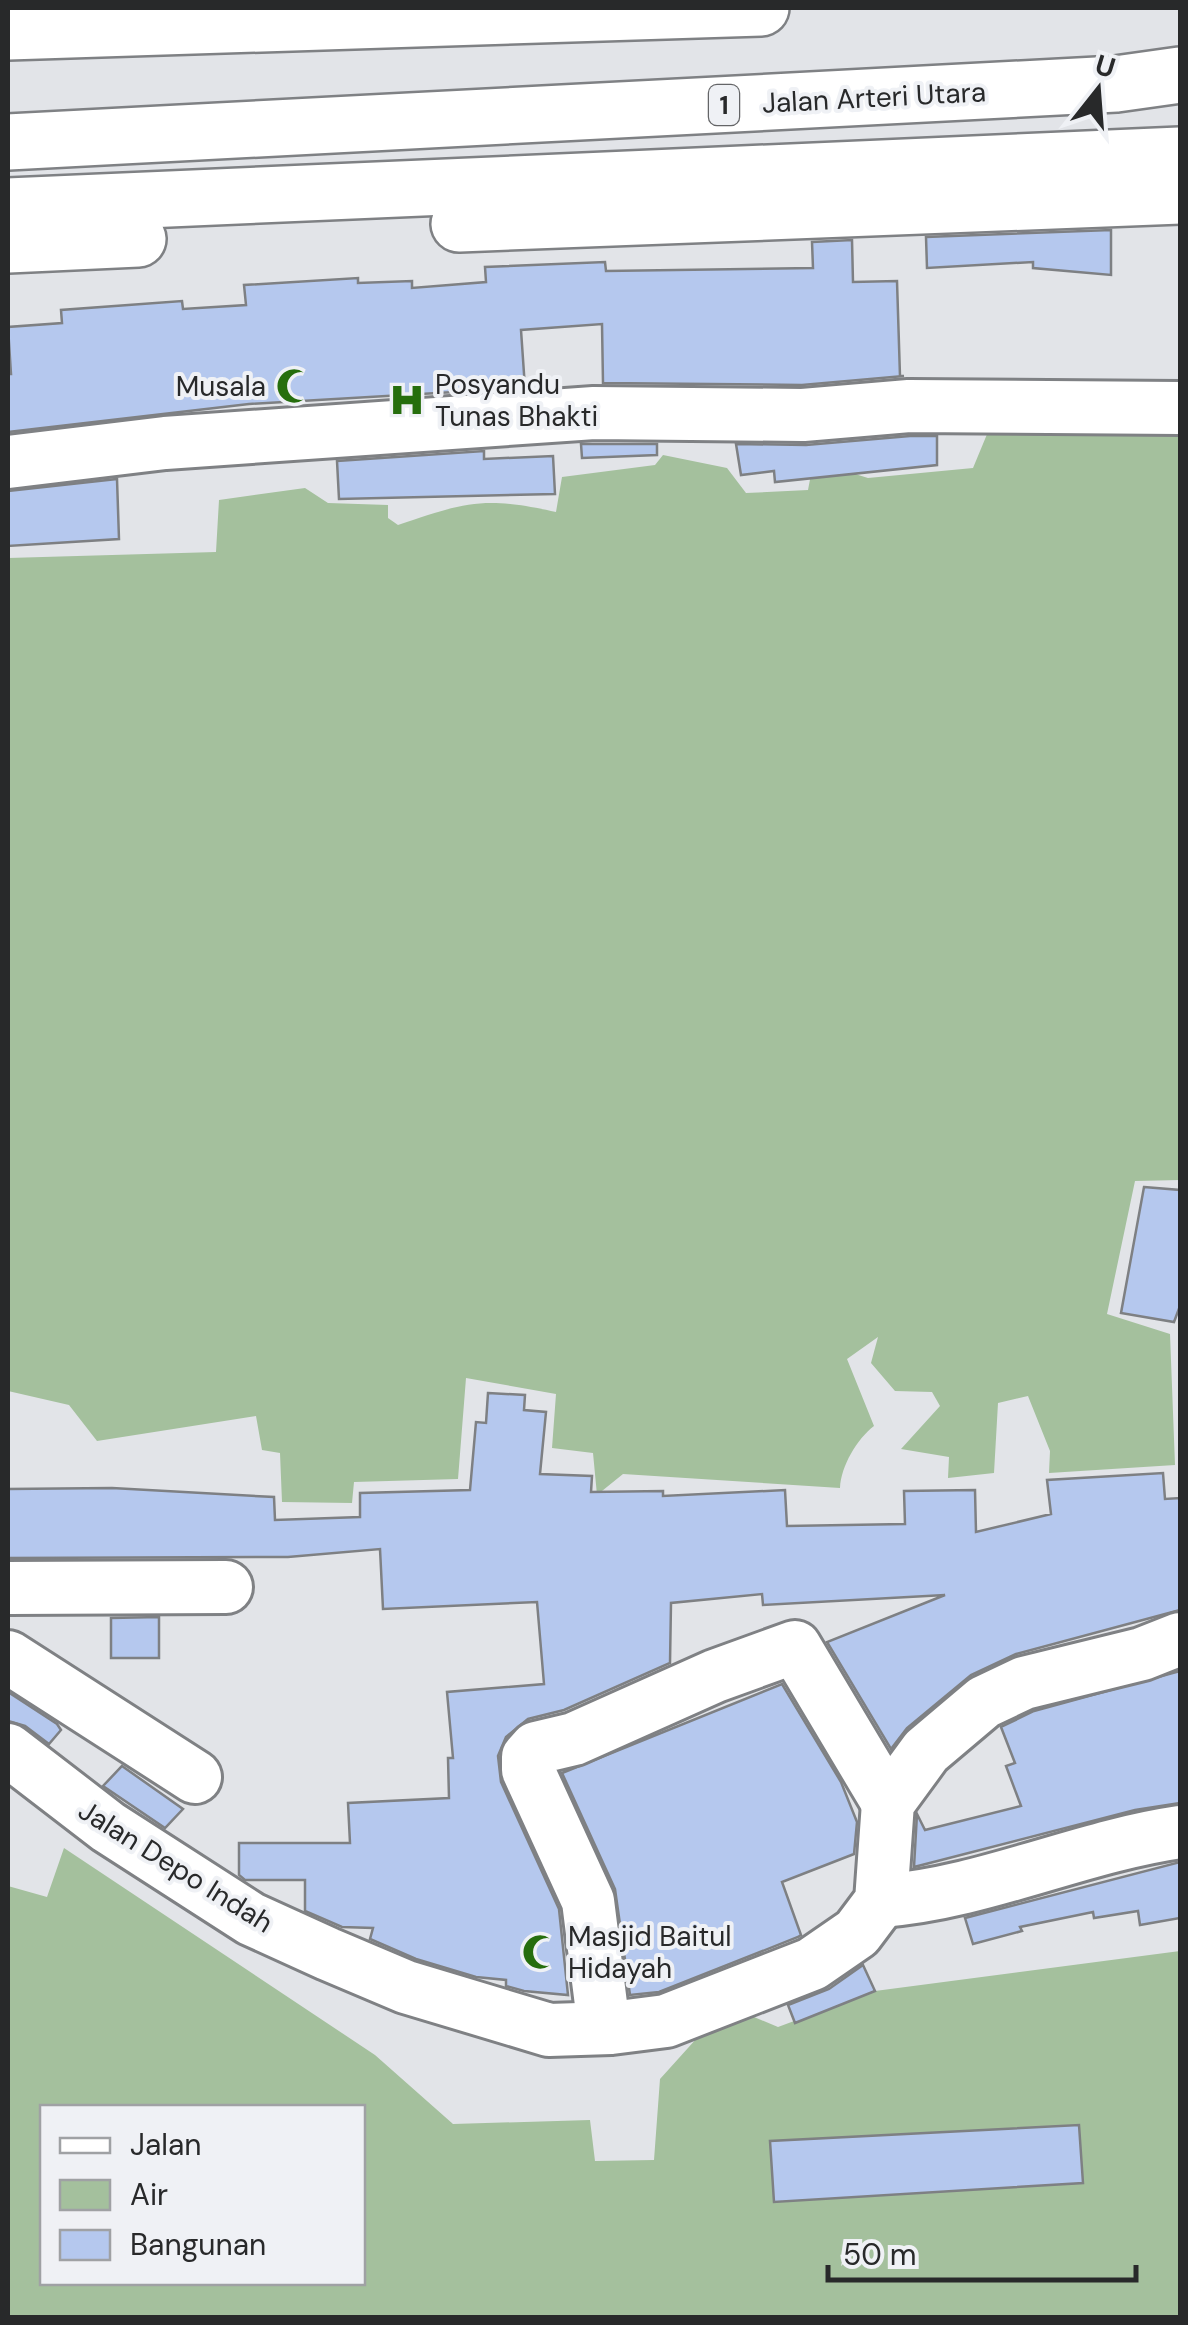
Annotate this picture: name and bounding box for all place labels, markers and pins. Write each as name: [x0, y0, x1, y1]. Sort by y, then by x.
place label: Posyandu Tunas Bhakti: [435, 366, 598, 435]
mosque icon: Musala: [275, 367, 313, 405]
place label: Musala: [176, 368, 266, 405]
hospital icon: Posyandu Tunas Bhakti: [388, 381, 426, 419]
place label: Masjid Baitul Hidayah: [568, 1918, 731, 1987]
mosque icon: Masjid Baitul Hidayah: [521, 1933, 559, 1971]

